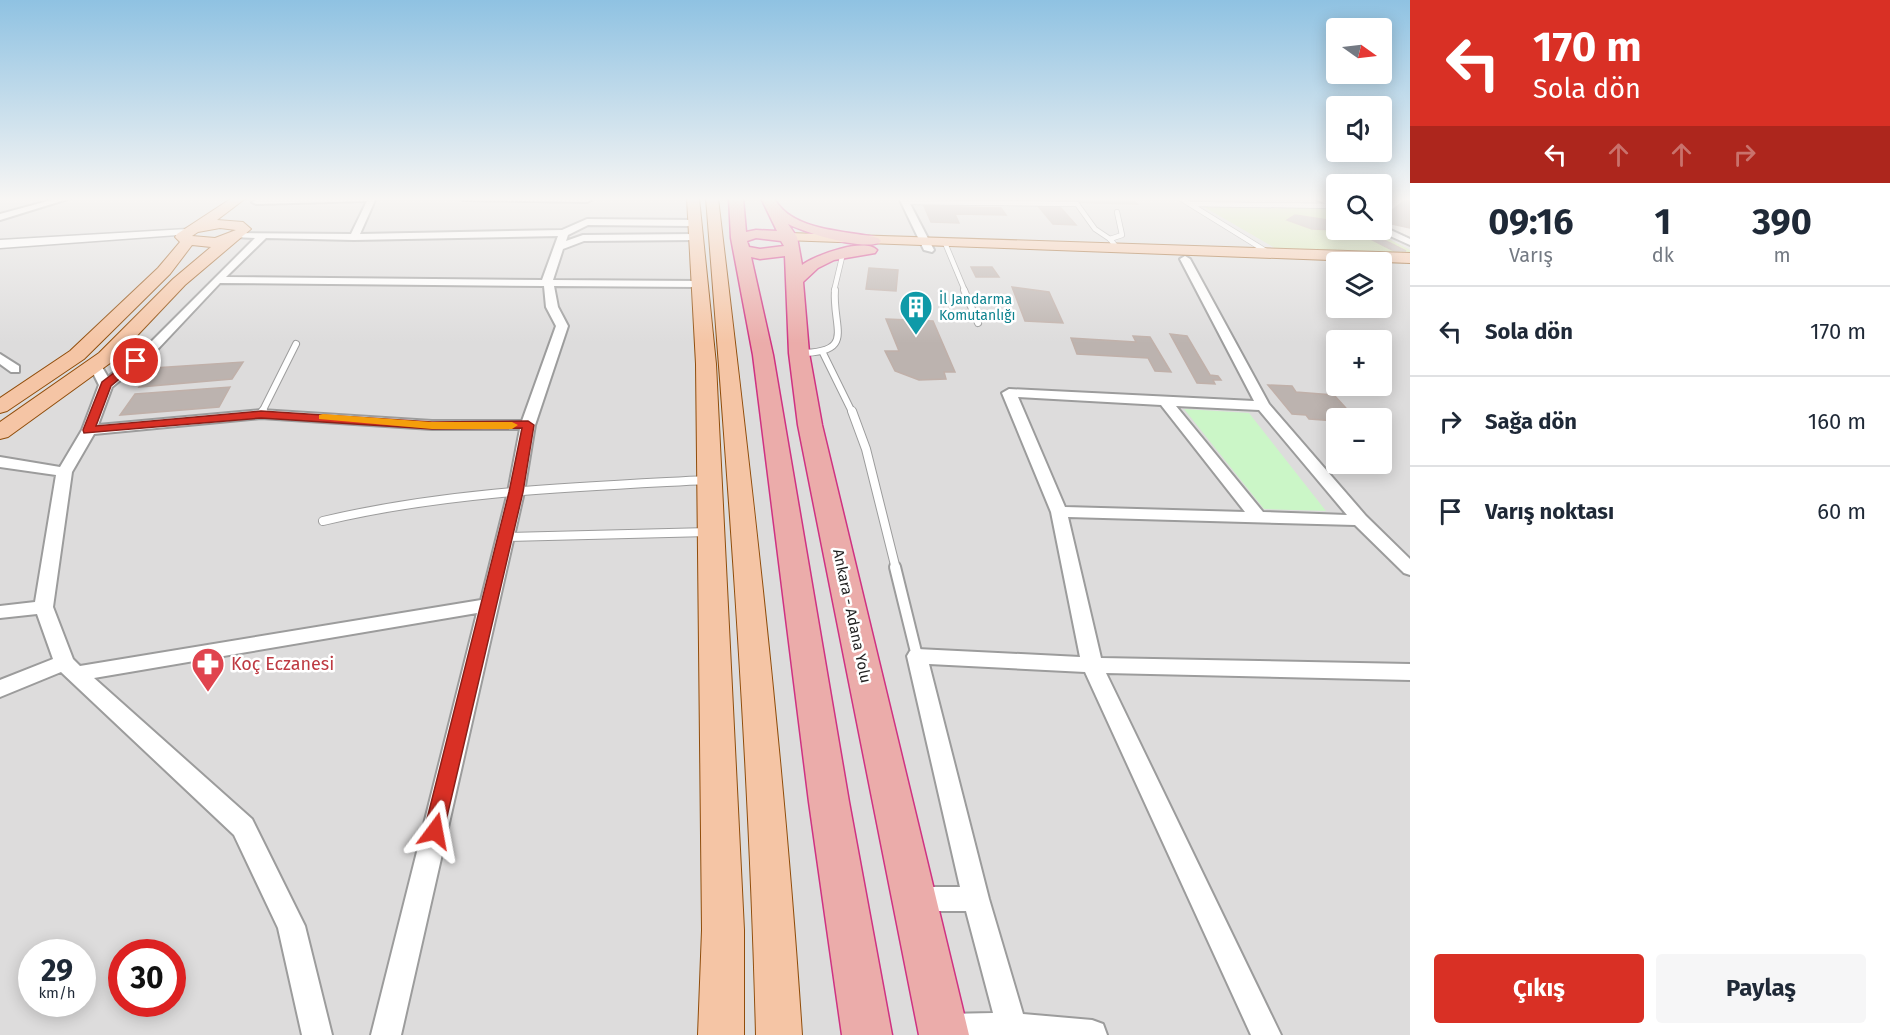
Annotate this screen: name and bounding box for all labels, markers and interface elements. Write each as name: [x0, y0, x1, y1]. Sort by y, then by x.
north arrow: [1326, 18, 1392, 84]
map controls: [1326, 18, 1392, 474]
text: 170 m: [1533, 22, 1642, 72]
icon: left: [1434, 24, 1512, 102]
text: Sola dön: [1533, 73, 1641, 105]
button: sound: [1326, 96, 1392, 162]
icon: left: [1539, 138, 1572, 171]
icon: ahead: [1602, 138, 1635, 171]
icon: ahead: [1665, 138, 1698, 171]
icon: right: [1728, 138, 1761, 171]
button: search: [1326, 174, 1392, 240]
text: 09:16: [1488, 200, 1574, 244]
text: 1: [1655, 200, 1671, 244]
text: 390: [1752, 200, 1812, 244]
text: Varış: [1509, 243, 1553, 267]
text: dk: [1652, 243, 1674, 267]
text: m: [1773, 243, 1791, 267]
button: layers: [1326, 252, 1392, 318]
building icon: İl Jandarma Komutanlığı: [898, 289, 934, 336]
place label: İl Jandarma Komutanlığı: [939, 290, 1015, 324]
icon: left: [1434, 315, 1467, 348]
text: Sola dön: [1485, 318, 1573, 345]
text: 170 m: [1810, 318, 1866, 345]
button: +: [1326, 330, 1392, 396]
pin: [110, 335, 161, 386]
icon: arrive: [119, 344, 152, 377]
icon: right: [1434, 405, 1467, 438]
button: −: [1326, 408, 1392, 474]
text: Sağa dön: [1485, 408, 1577, 435]
text: 160 m: [1808, 408, 1866, 435]
icon: arrive: [1434, 495, 1467, 528]
text: Varış noktası: [1485, 498, 1614, 525]
text: 60 m: [1817, 498, 1866, 525]
street label: Ankara - Adana Yolu: [829, 547, 875, 685]
pharmacy icon: Koç Eczanesi: [190, 646, 226, 693]
place label: Koç Eczanesi: [231, 653, 334, 675]
position arrow: [403, 799, 467, 863]
speed limit sign: 30: [108, 939, 186, 1017]
text: 29: [41, 953, 73, 989]
button: Çıkış: [1434, 954, 1644, 1023]
button: Paylaş: [1656, 954, 1866, 1023]
text: km/h: [38, 984, 76, 1002]

